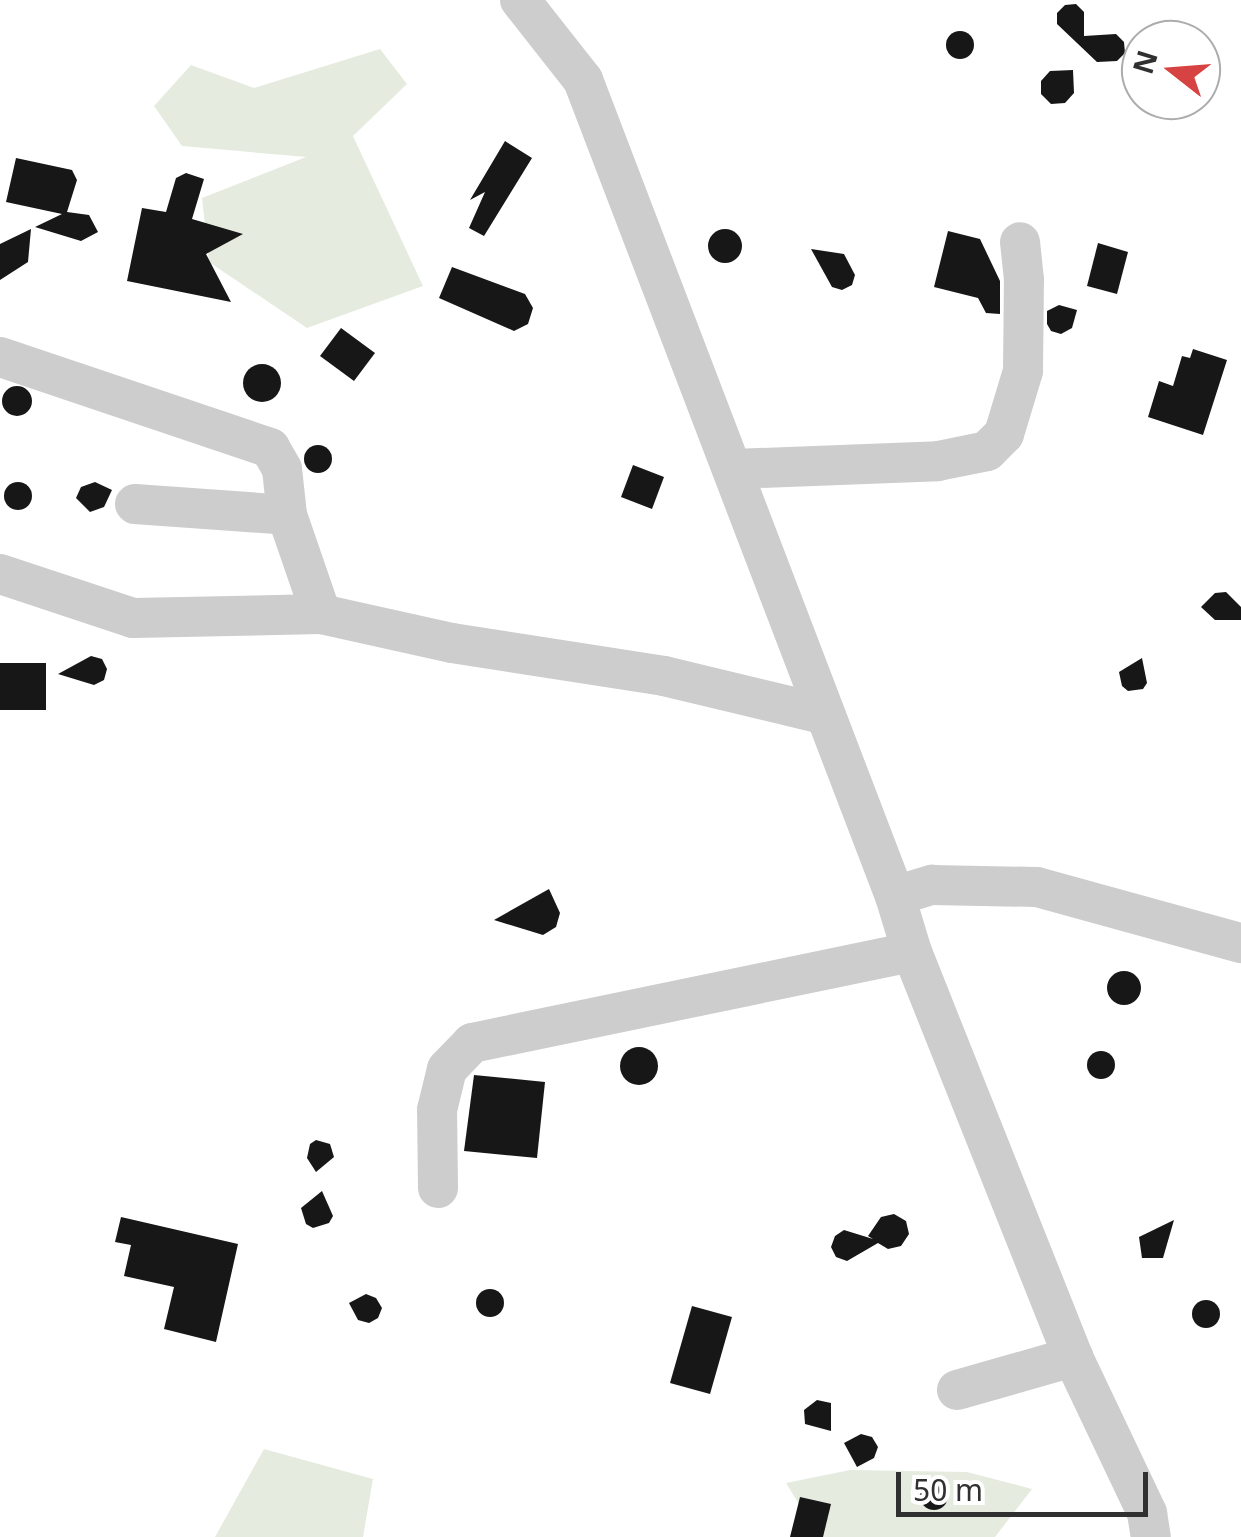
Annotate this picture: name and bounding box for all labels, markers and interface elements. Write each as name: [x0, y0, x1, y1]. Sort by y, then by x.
north arrow: [1121, 20, 1221, 120]
text: N: [1123, 45, 1166, 78]
scale bar: [901, 1452, 1154, 1514]
text: 50 m: [913, 1469, 983, 1510]

